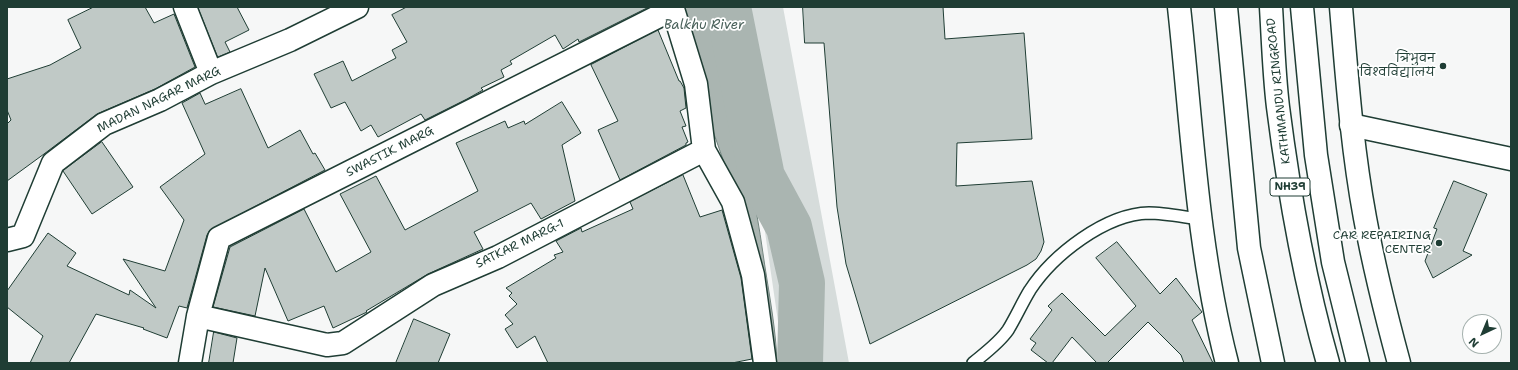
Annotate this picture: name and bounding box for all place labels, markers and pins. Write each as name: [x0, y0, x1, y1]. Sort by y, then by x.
place label: त्रिभुवन विश्वविद्यालय: [1360, 52, 1435, 80]
marker: त्रिभुवन विश्वविद्यालय: [1438, 61, 1448, 71]
place label: CAR REPAIRING CENTER: [1333, 229, 1431, 257]
marker: CAR REPAIRING CENTER: [1434, 238, 1444, 248]

